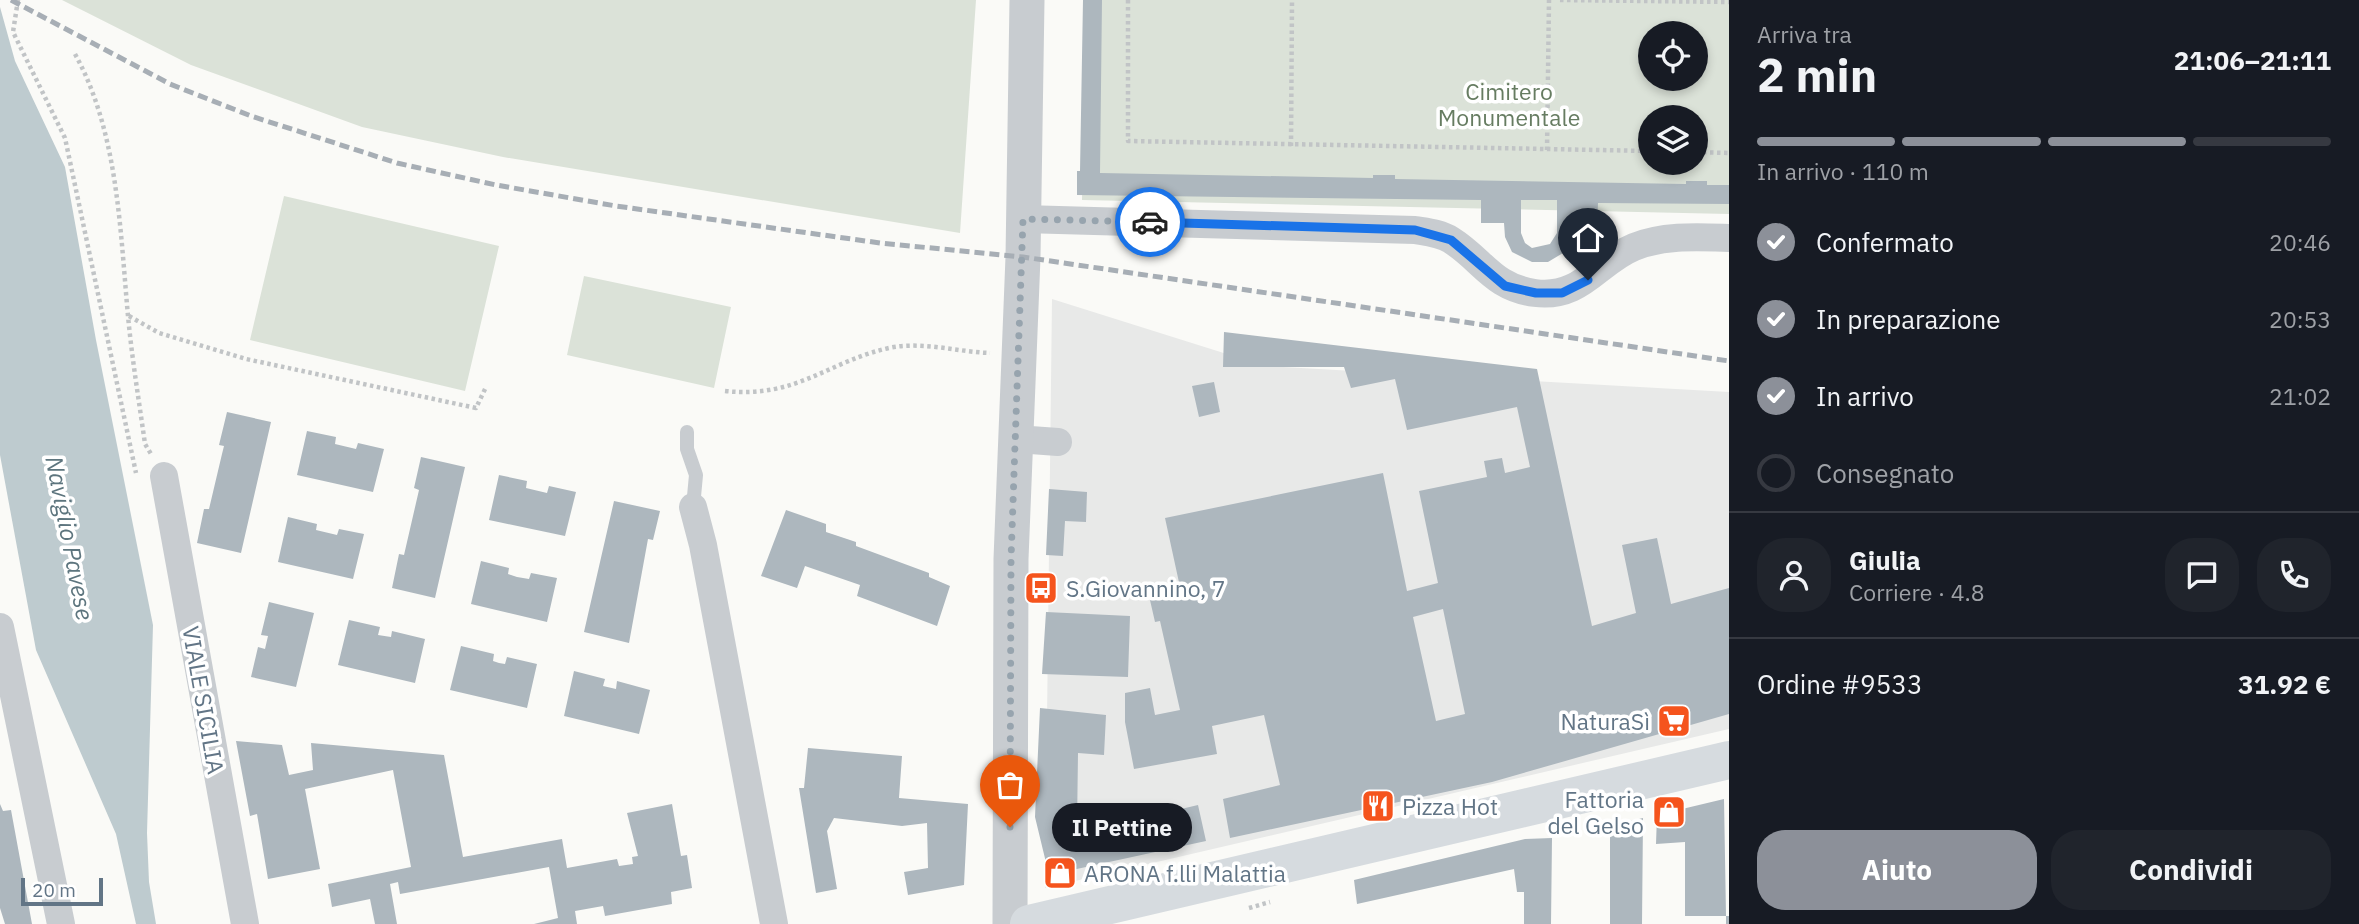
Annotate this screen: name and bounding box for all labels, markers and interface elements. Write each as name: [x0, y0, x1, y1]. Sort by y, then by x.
text: Arriva tra: [1757, 19, 1852, 49]
map controls: [1638, 21, 1708, 175]
button: locate: [1638, 21, 1708, 91]
text: 21:06–21:11: [2174, 43, 2331, 77]
text: 2 min: [1757, 45, 1877, 105]
park label: Cimitero Monumentale: [1438, 76, 1580, 132]
button: layers: [1638, 105, 1708, 175]
text: In arrivo · 110 m: [1757, 156, 1929, 186]
courier: [1115, 187, 1185, 257]
icon: car: [1131, 203, 1169, 241]
pin: [1558, 208, 1618, 280]
icon: home: [1569, 219, 1607, 257]
icon: check: [1757, 223, 1795, 261]
text: Confermato: [1816, 225, 1954, 259]
text: 20:46: [2269, 227, 2331, 257]
icon: check: [1757, 300, 1795, 338]
text: In preparazione: [1816, 302, 2001, 336]
text: 20:53: [2269, 304, 2331, 334]
icon: check: [1757, 377, 1795, 415]
text: In arrivo: [1816, 379, 1914, 413]
text: 21:02: [2269, 381, 2331, 411]
water label: Naviglio Pavese: [38, 453, 102, 623]
text: Consegnato: [1816, 456, 1954, 490]
button: person: [1757, 538, 1831, 612]
button: chat: [2165, 538, 2239, 612]
button: phone: [2257, 538, 2331, 612]
text: Giulia: [1849, 543, 1921, 577]
bus stop icon: S.Giovannino, 7: [1022, 569, 1060, 607]
place label: S.Giovannino, 7: [1066, 573, 1226, 603]
text: Corriere · 4.8: [1849, 577, 1985, 607]
street label: VIALE SICILIA: [176, 624, 232, 777]
text: Ordine #9533: [1757, 667, 1923, 701]
text: 31.92 €: [2238, 667, 2331, 701]
supermarket icon: NaturaSì: [1655, 702, 1693, 740]
place label: NaturaSì: [1561, 706, 1650, 736]
pin: [980, 755, 1040, 827]
icon: bag: [991, 766, 1029, 804]
place label: Fattoria del Gelso: [1547, 784, 1644, 840]
restaurant icon: Pizza Hot: [1359, 787, 1397, 825]
place label: Pizza Hot: [1402, 791, 1498, 821]
shop icon: Fattoria del Gelso: [1650, 793, 1688, 831]
callout: Il Pettine: [1052, 802, 1192, 852]
text: Il Pettine: [1072, 812, 1172, 842]
button: Aiuto: [1757, 830, 2037, 910]
button: Condividi: [2051, 830, 2331, 910]
shop icon: ARONA f.lli Malattia: [1041, 854, 1079, 892]
place label: ARONA f.lli Malattia: [1084, 858, 1286, 888]
scale bar: [21, 875, 103, 907]
text: 20 m: [32, 878, 76, 902]

